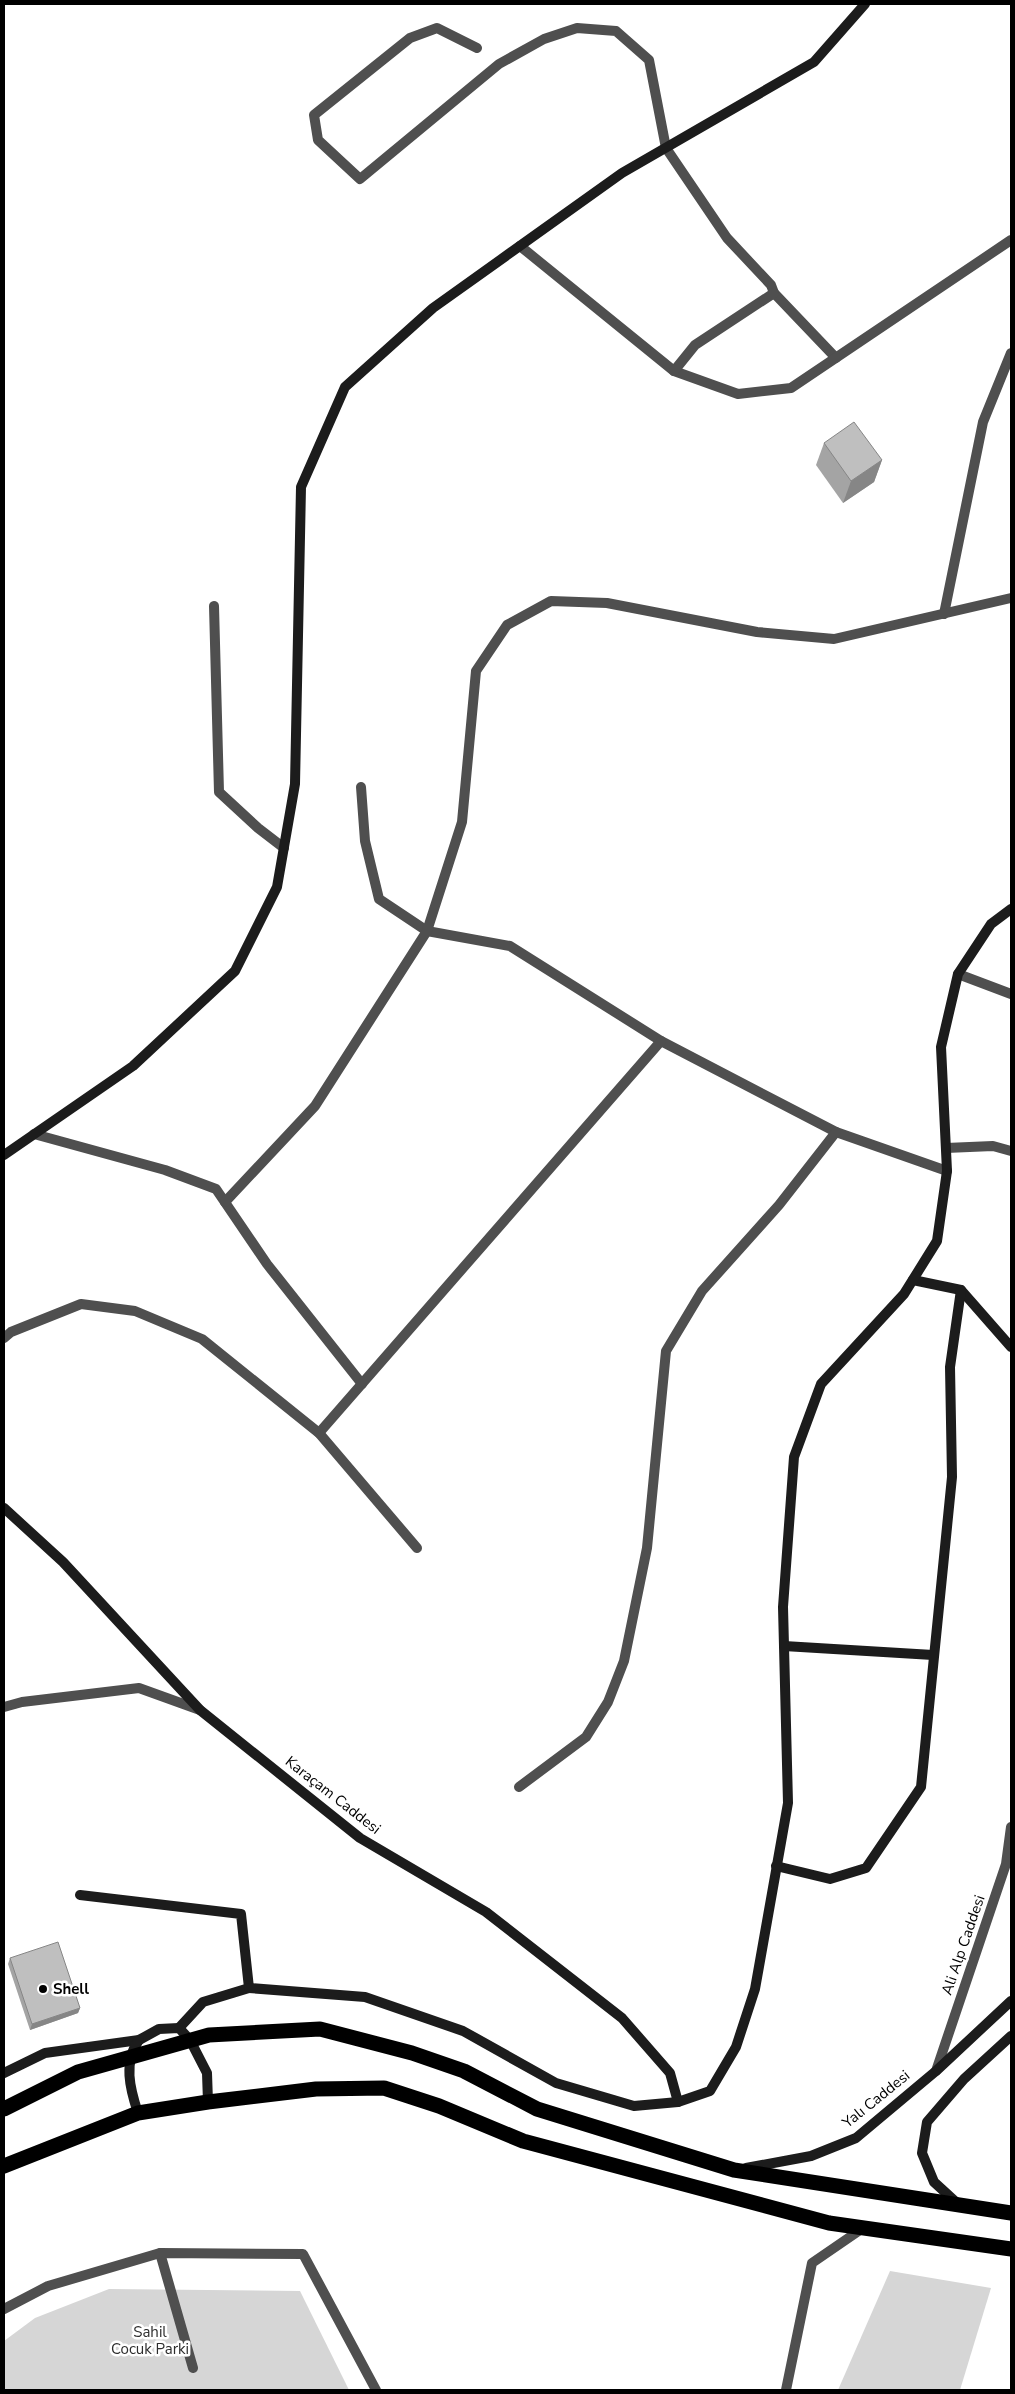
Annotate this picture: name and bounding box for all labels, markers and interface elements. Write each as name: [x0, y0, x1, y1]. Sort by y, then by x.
street label: Karaçam Caddesi: [281, 1751, 385, 1839]
street label: Ali Alp Caddesi: [937, 1892, 989, 1998]
place label: Shell: [53, 1979, 89, 1999]
marker: Shell: [37, 1983, 49, 1995]
street label: Yalı Caddesi: [837, 2066, 914, 2133]
park label: Sahil Cocuk Parki: [111, 2322, 189, 2359]

